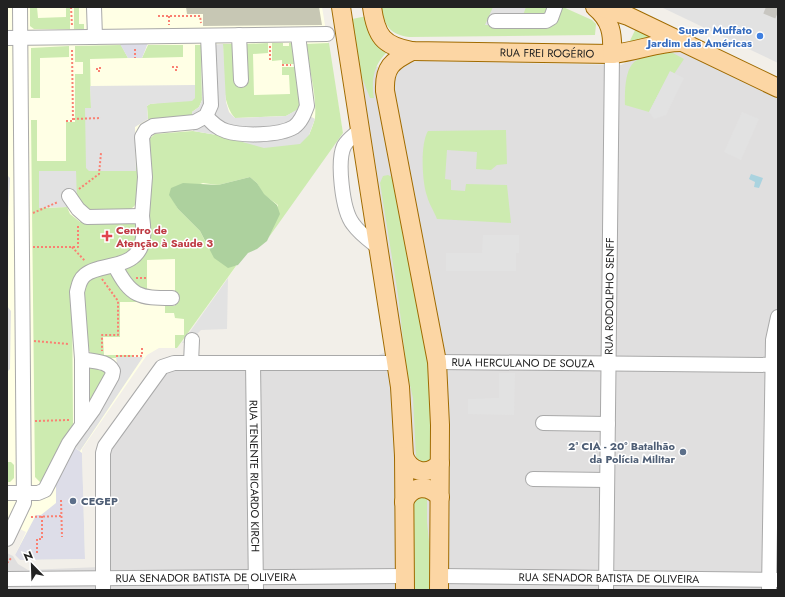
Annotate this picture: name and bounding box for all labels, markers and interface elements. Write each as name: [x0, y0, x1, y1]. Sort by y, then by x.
place label: Super Muffato Jardim das Américas: [645, 22, 752, 51]
marker: Super Muffato Jardim das Américas: [755, 31, 765, 41]
street label: RUA FREI ROGÉRIO: [500, 44, 595, 62]
place label: Centro de Atenção à Saúde 3: [115, 222, 213, 251]
marker: Centro de Atenção à Saúde 3: [101, 230, 113, 242]
street label: RUA RODOLPHO SENFF: [601, 237, 618, 355]
street label: RUA HERCULANO DE SOUZA: [451, 354, 595, 371]
street label: RUA TENENTE RICARDO KIRCH: [245, 400, 263, 552]
place label: 2ª CIA - 20º Batalhão da Polícia Militar: [568, 438, 676, 467]
marker: 2ª CIA - 20º Batalhão da Polícia Militar: [678, 447, 688, 457]
place label: CEGEP: [81, 493, 118, 509]
marker: CEGEP: [68, 496, 78, 506]
north arrow: [12, 545, 52, 585]
text: N: [21, 547, 35, 565]
street label: RUA SENADOR BATISTA DE OLIVEIRA: [116, 569, 297, 586]
street label: RUA SENADOR BATISTA DE OLIVEIRA: [518, 569, 700, 587]

